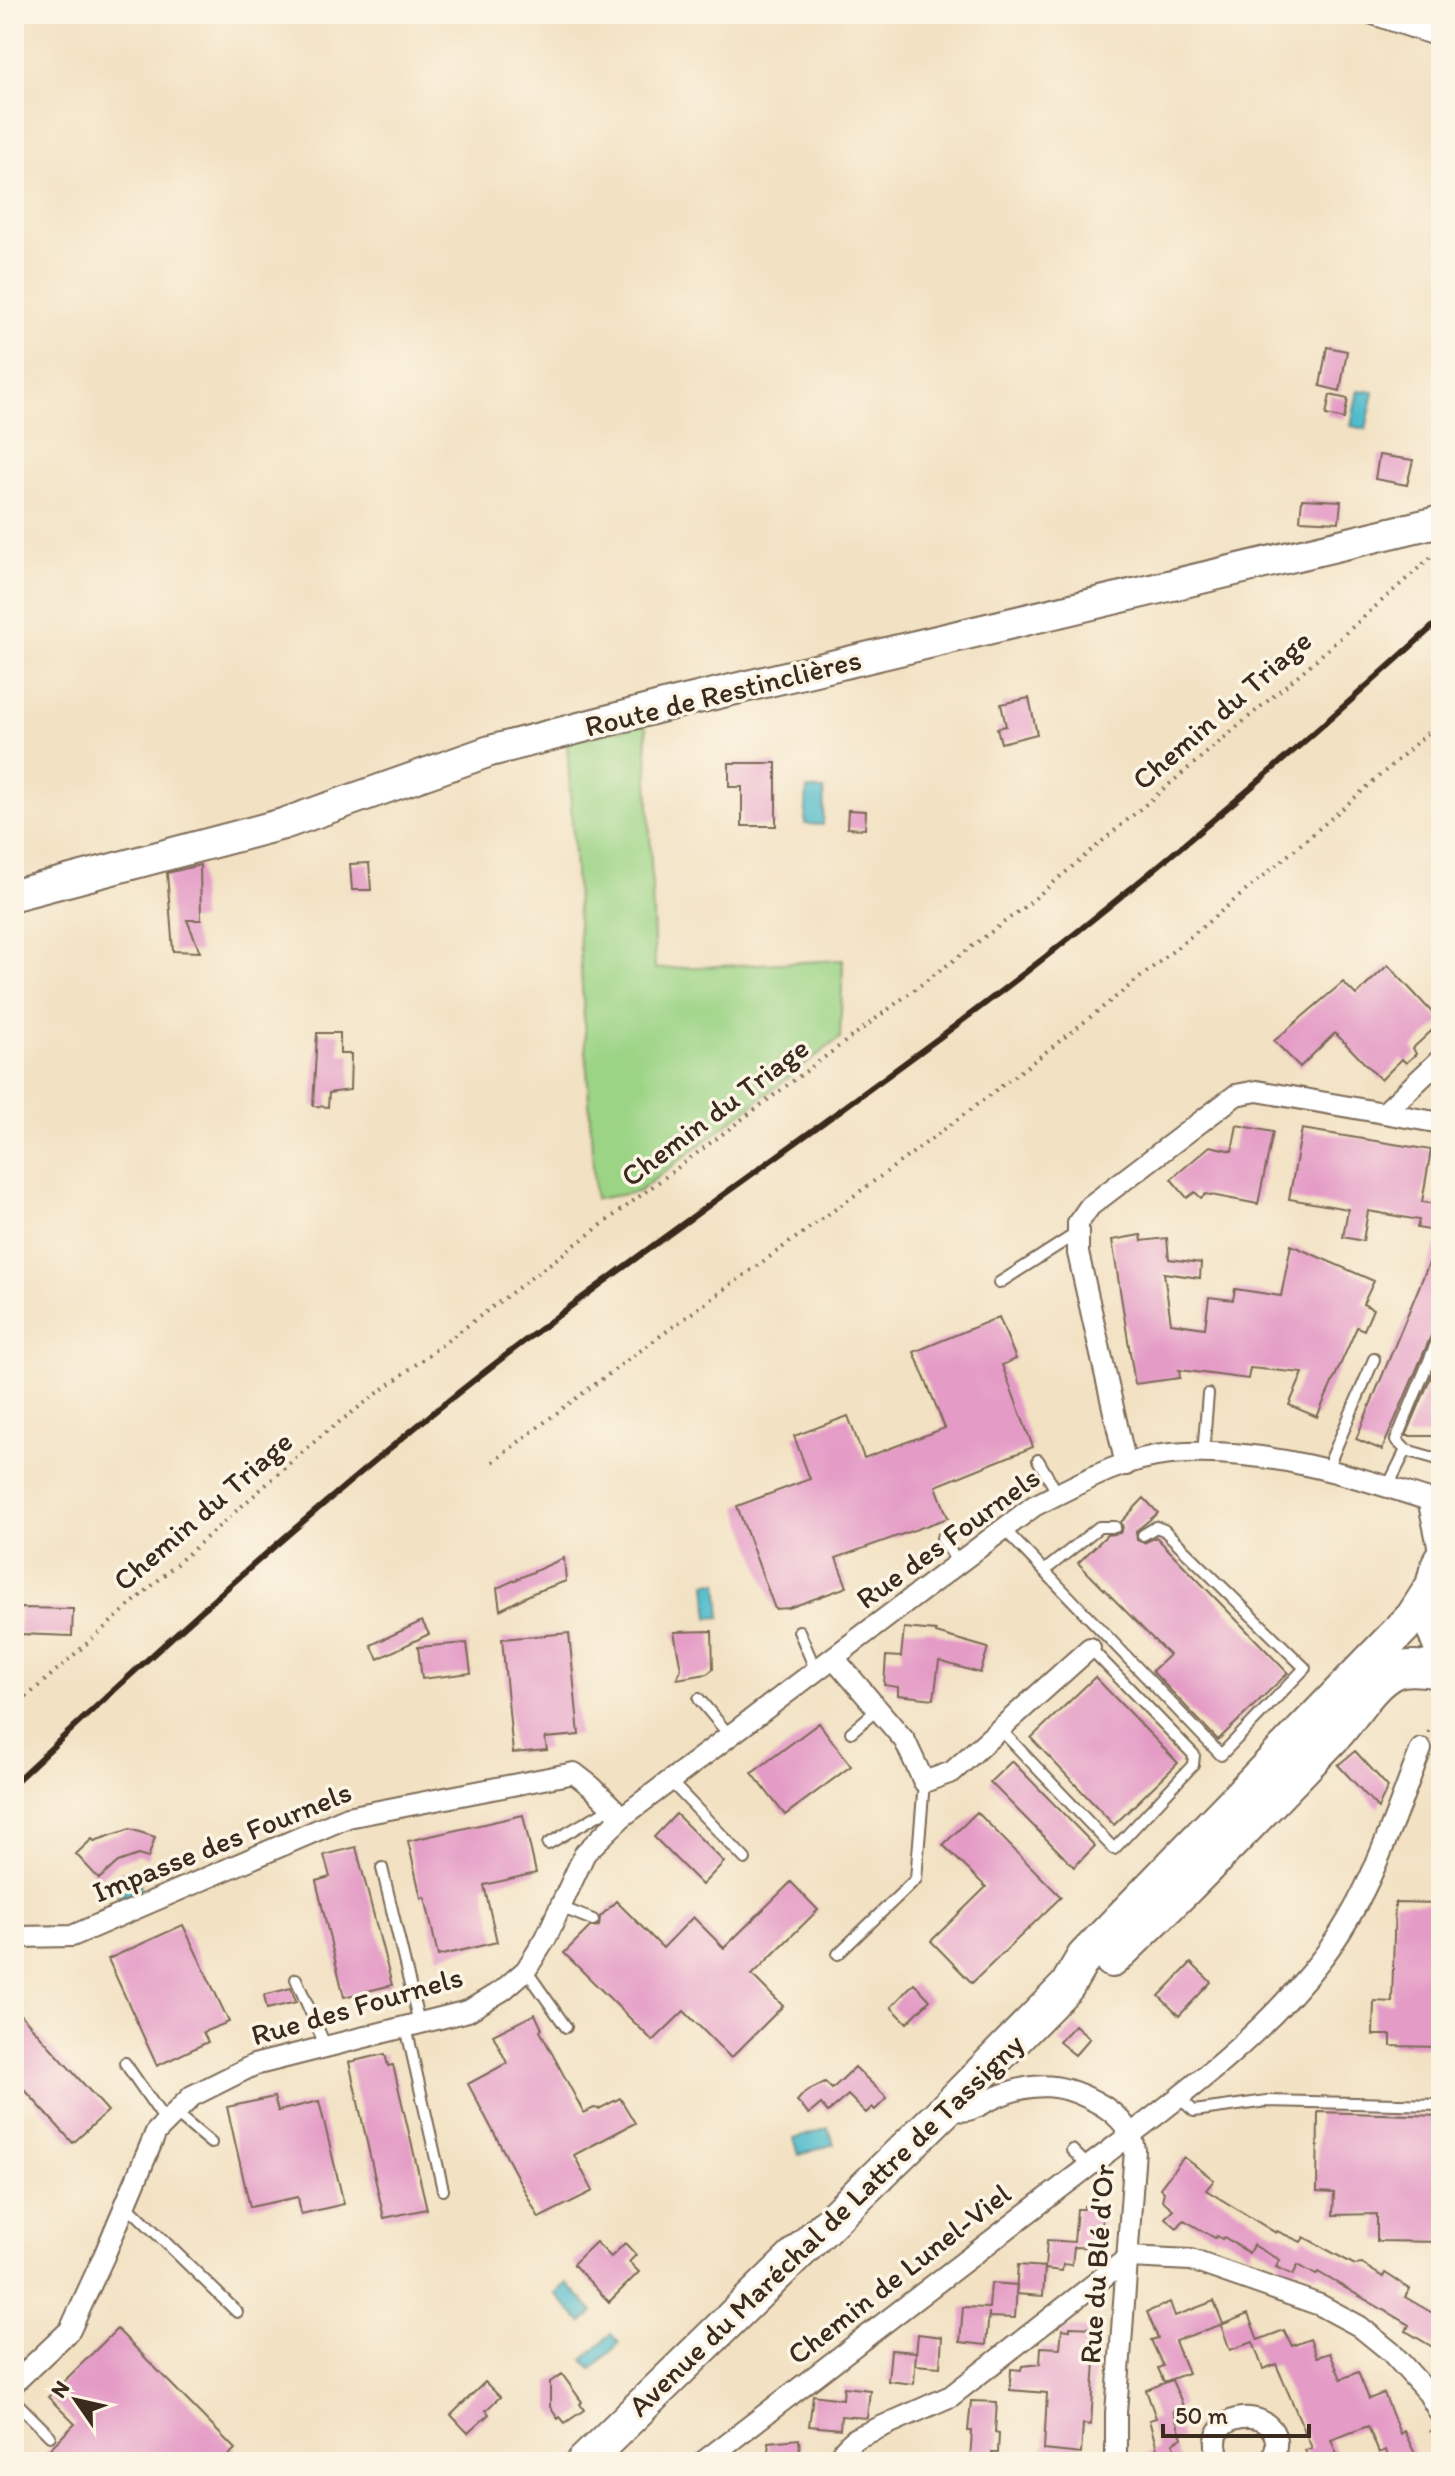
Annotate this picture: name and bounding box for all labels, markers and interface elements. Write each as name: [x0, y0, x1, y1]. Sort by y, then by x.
street label: Chemin du Triage: [1124, 622, 1319, 798]
street label: Route de Restinclières: [581, 640, 865, 745]
street label: Chemin du Triage: [613, 1029, 816, 1194]
street label: Chemin du Triage: [105, 1423, 300, 1599]
street label: Rue des Fournels: [849, 1458, 1047, 1617]
street label: Impasse des Fournels: [87, 1773, 357, 1910]
street label: Rue des Fournels: [247, 1958, 467, 2053]
street label: Avenue du Maréchal de Lattre de Tassigny: [620, 2025, 1031, 2424]
street label: Rue du Blé d'Or: [1071, 2163, 1122, 2365]
street label: Chemin de Lunel-Viel: [780, 2175, 1018, 2372]
north arrow: [36, 2360, 116, 2440]
text: N: [44, 2375, 75, 2403]
scale bar: [1163, 2388, 1309, 2438]
text: 50 m: [1175, 2401, 1228, 2430]

